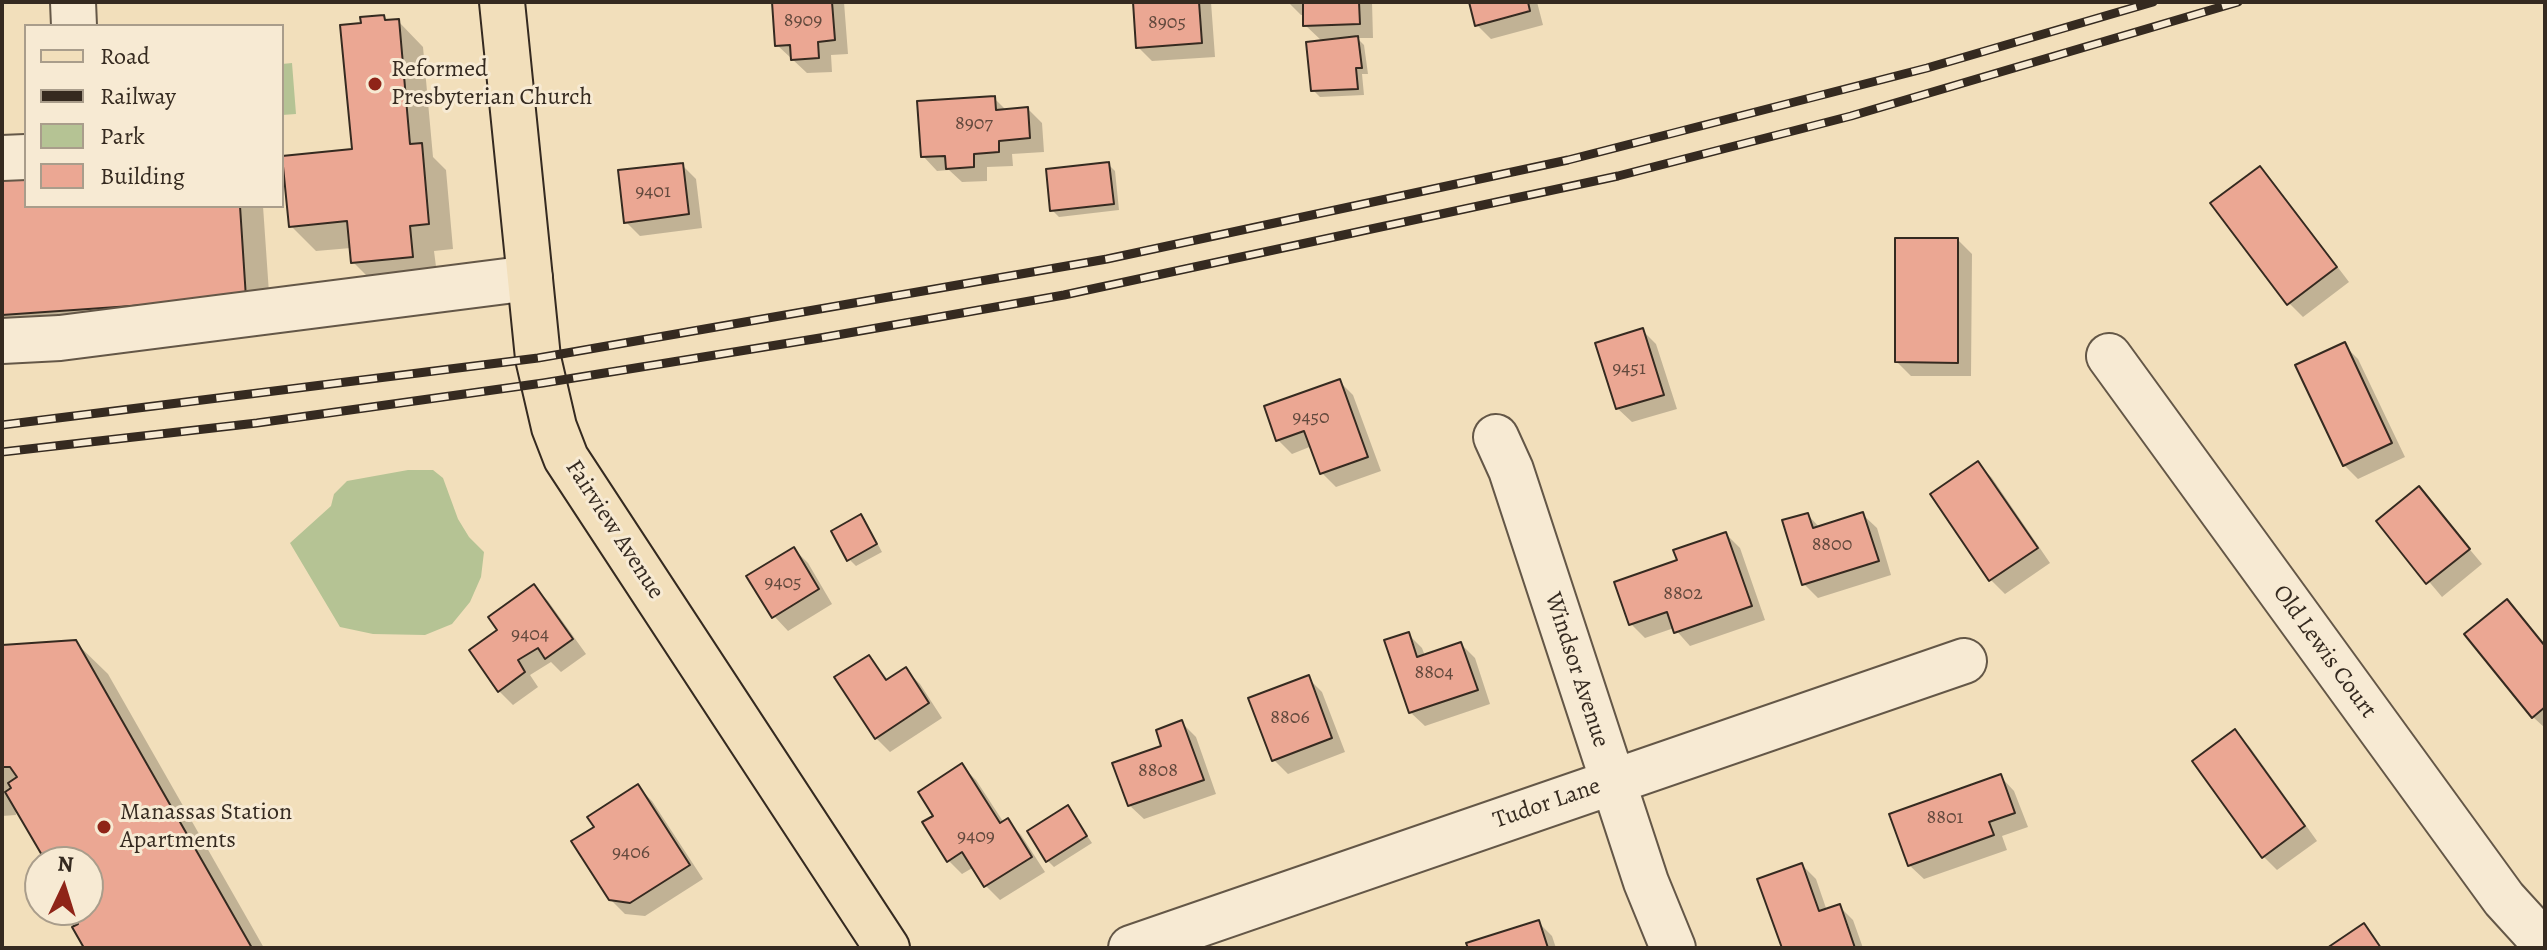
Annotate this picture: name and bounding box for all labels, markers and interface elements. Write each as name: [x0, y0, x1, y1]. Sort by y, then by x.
house number: 8909: [784, 9, 822, 33]
house number: 8905: [1148, 11, 1186, 35]
legend: [24, 24, 284, 208]
text: Road: [100, 40, 150, 72]
place label: Reformed Presbyterian Church: [391, 56, 592, 112]
marker: Reformed Presbyterian Church: [366, 75, 384, 93]
text: Railway: [100, 80, 176, 112]
house number: 8907: [955, 112, 993, 136]
text: Park: [100, 120, 145, 152]
text: Building: [100, 160, 185, 192]
house number: 9401: [635, 180, 671, 204]
house number: 9451: [1612, 357, 1646, 381]
house number: 9450: [1292, 406, 1330, 430]
street label: Fairview Avenue: [558, 455, 670, 605]
house number: 8800: [1812, 533, 1852, 557]
house number: 9405: [764, 571, 802, 595]
street label: Old Lewis Court: [2266, 580, 2382, 724]
house number: 8802: [1663, 582, 1703, 606]
street label: Windsor Avenue: [1537, 589, 1615, 751]
house number: 9404: [511, 623, 549, 647]
house number: 8804: [1414, 661, 1454, 685]
house number: 8806: [1270, 706, 1310, 730]
house number: 8808: [1138, 759, 1178, 783]
street label: Tudor Lane: [1490, 772, 1604, 836]
place label: Manassas Station Apartments: [120, 799, 292, 855]
house number: 8801: [1927, 806, 1963, 830]
marker: Manassas Station Apartments: [95, 818, 113, 836]
house number: 9409: [957, 825, 995, 849]
house number: 9406: [612, 841, 650, 865]
north arrow: [24, 846, 104, 926]
text: N: [56, 849, 75, 880]

